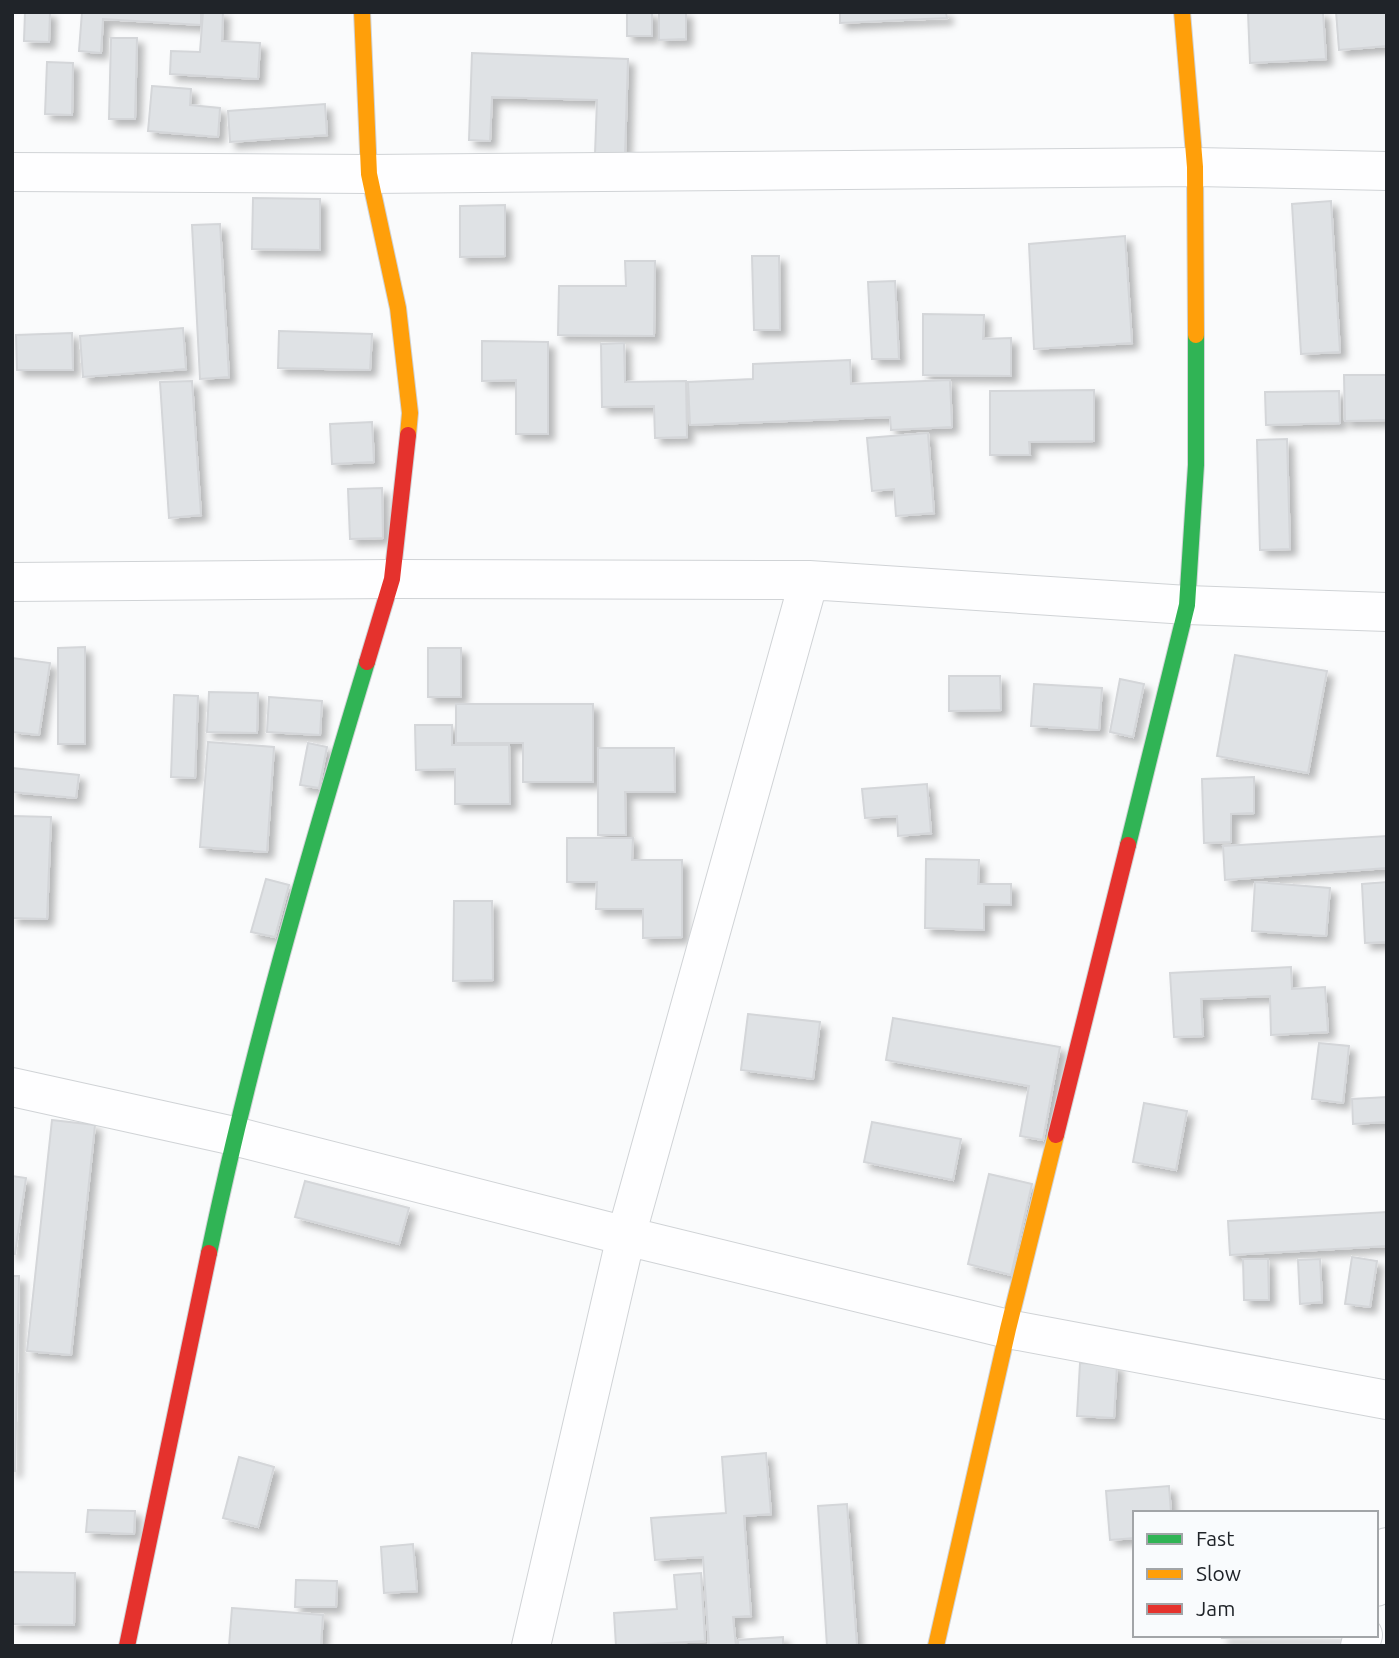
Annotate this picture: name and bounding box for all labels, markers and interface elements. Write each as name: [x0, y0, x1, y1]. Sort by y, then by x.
legend: [1133, 1511, 1378, 1637]
text: Fast: [1196, 1526, 1234, 1550]
text: Slow: [1196, 1561, 1241, 1585]
text: Jam: [1196, 1596, 1235, 1620]

